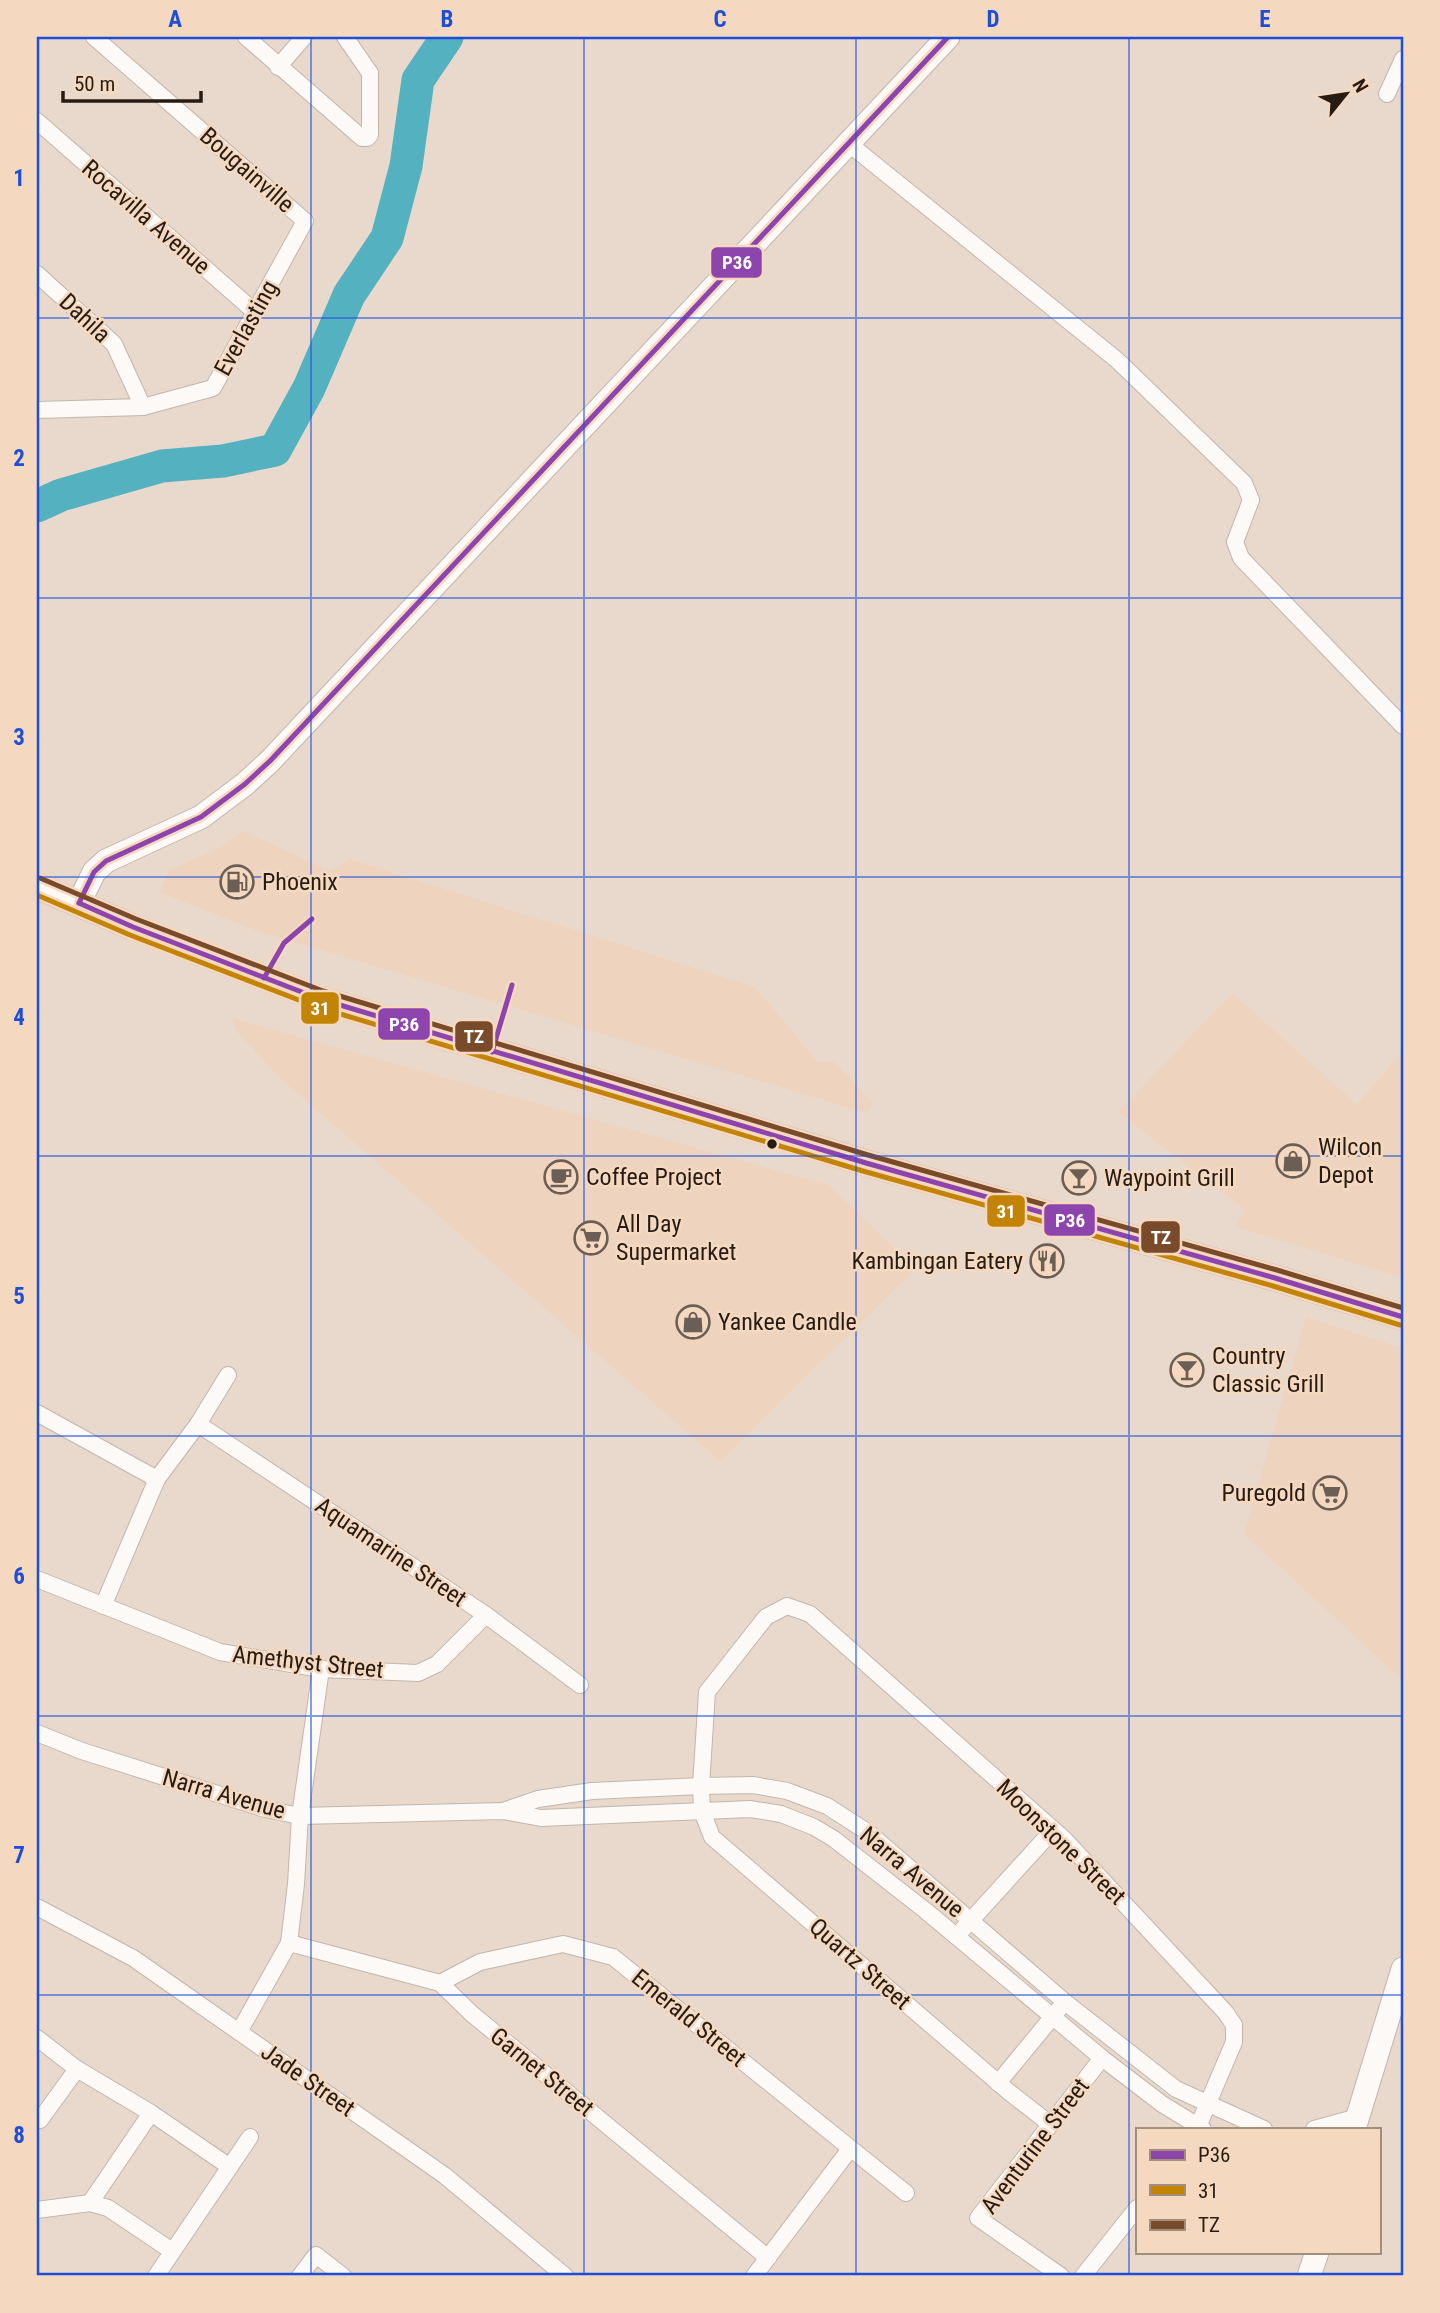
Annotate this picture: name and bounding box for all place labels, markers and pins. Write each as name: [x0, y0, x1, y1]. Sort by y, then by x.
fuel station icon: Phoenix: [218, 863, 256, 901]
place label: Phoenix: [262, 868, 338, 896]
place label: Wilcon Depot: [1318, 1133, 1382, 1189]
unlabelled marker: [765, 1137, 779, 1151]
shop icon: Wilcon Depot: [1274, 1142, 1312, 1180]
cafe icon: Coffee Project: [542, 1158, 580, 1196]
bar icon: Waypoint Grill: [1060, 1159, 1098, 1197]
place label: Coffee Project: [586, 1163, 722, 1191]
place label: Waypoint Grill: [1104, 1164, 1235, 1192]
place label: All Day Supermarket: [616, 1210, 736, 1266]
supermarket icon: All Day Supermarket: [572, 1219, 610, 1257]
restaurant icon: Kambingan Eatery: [1028, 1242, 1066, 1280]
place label: Kambingan Eatery: [852, 1247, 1023, 1275]
shop icon: Yankee Candle: [674, 1303, 712, 1341]
place label: Yankee Candle: [718, 1308, 857, 1336]
place label: Country Classic Grill: [1212, 1342, 1325, 1398]
bar icon: Country Classic Grill: [1168, 1351, 1206, 1389]
supermarket icon: Puregold: [1311, 1474, 1349, 1512]
place label: Puregold: [1221, 1479, 1306, 1507]

